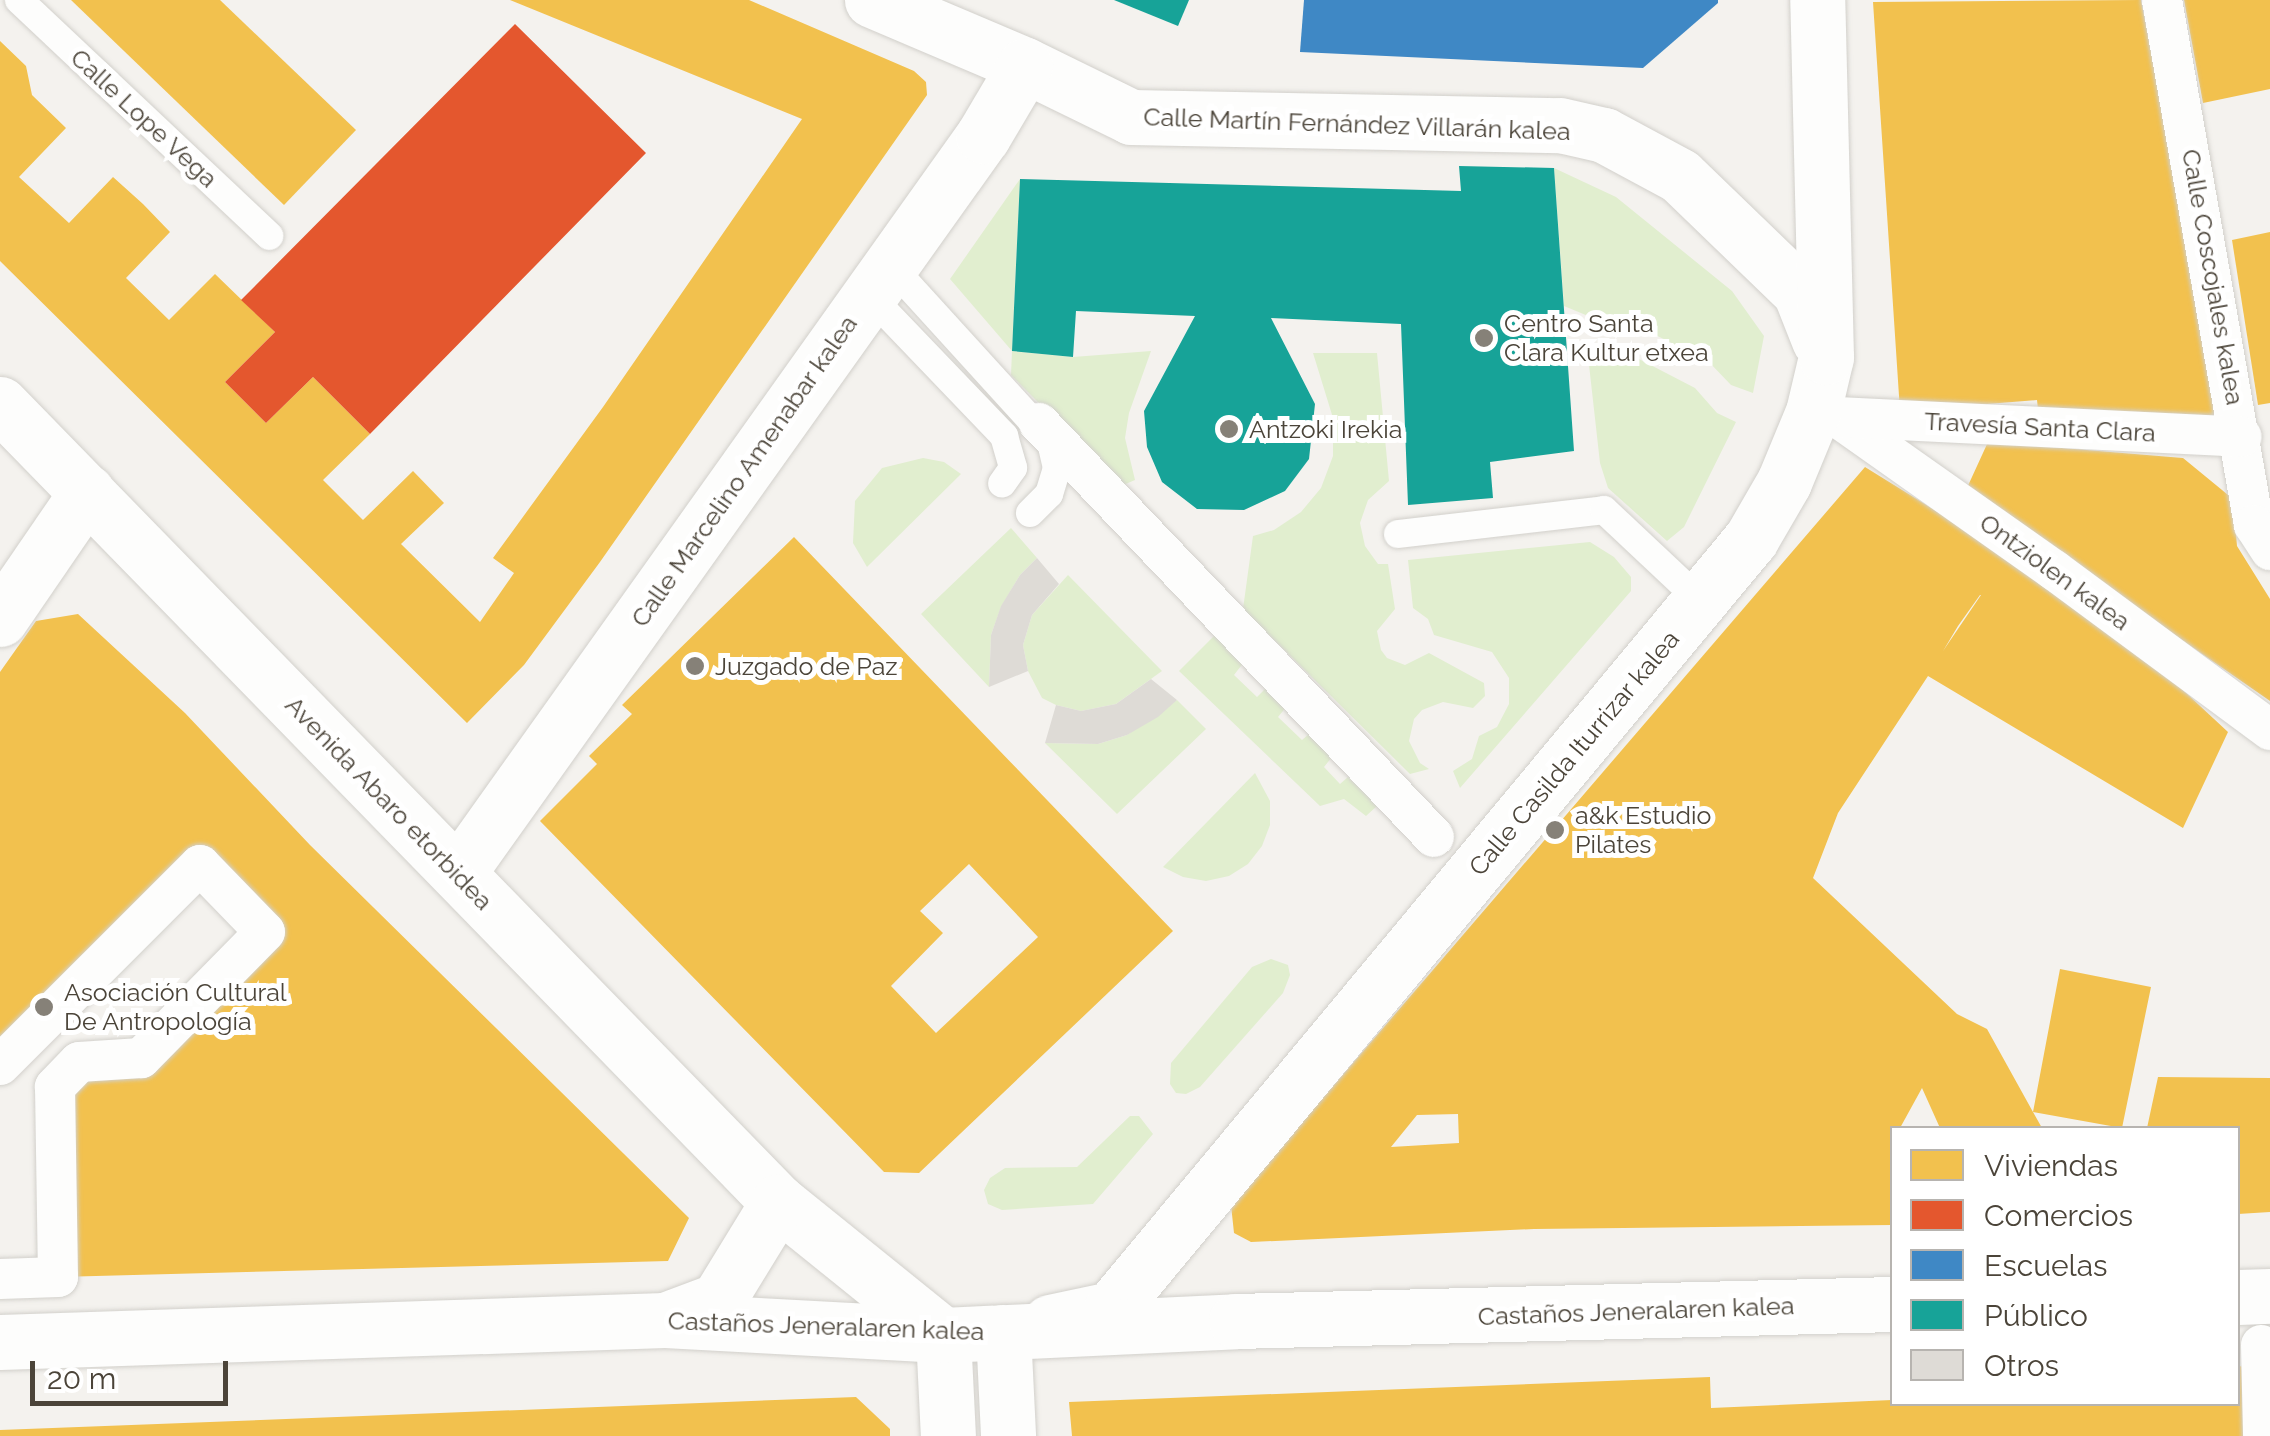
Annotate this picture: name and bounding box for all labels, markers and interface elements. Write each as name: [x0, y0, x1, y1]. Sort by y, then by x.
street label: Calle Lope Vega: [64, 42, 224, 194]
street label: Calle Martín Fernández Villarán kalea: [1143, 102, 1571, 146]
street label: Calle Coscojales kalea: [2176, 147, 2250, 407]
street label: Calle Marcelino Amenabar kalea: [624, 309, 864, 633]
place label: Centro Santa Clara Kultur etxea: [1504, 309, 1709, 368]
marker: Centro Santa Clara Kultur etxea: [1473, 327, 1495, 349]
street label: Travesía Santa Clara: [1924, 406, 2156, 448]
place label: Antzoki Irekia: [1249, 414, 1402, 444]
marker: Antzoki Irekia: [1218, 418, 1240, 440]
street label: Ontziolen kalea: [1974, 507, 2136, 637]
street label: Calle Casilda Iturrizar kalea: [1462, 624, 1686, 882]
place label: Juzgado de Paz: [715, 651, 898, 681]
marker: Juzgado de Paz: [684, 655, 706, 677]
street label: Avenida Abaro etorbidea: [279, 690, 499, 916]
place label: a&k Estudio Pilates: [1575, 801, 1711, 860]
marker: a&k Estudio Pilates: [1544, 819, 1566, 841]
place label: Asociación Cultural De Antropología: [64, 978, 287, 1037]
marker: Asociación Cultural De Antropología: [33, 996, 55, 1018]
legend: [1890, 1126, 2240, 1406]
text: Viviendas: [1984, 1148, 2118, 1183]
text: Comercios: [1984, 1198, 2133, 1233]
text: Escuelas: [1984, 1248, 2108, 1283]
street label: Castaños Jeneralaren kalea: [1477, 1290, 1795, 1332]
text: Público: [1984, 1298, 2088, 1333]
street label: Castaños Jeneralaren kalea: [667, 1305, 985, 1347]
scale bar: [35, 1341, 232, 1403]
text: Otros: [1984, 1348, 2059, 1383]
text: 20 m: [47, 1361, 116, 1396]

